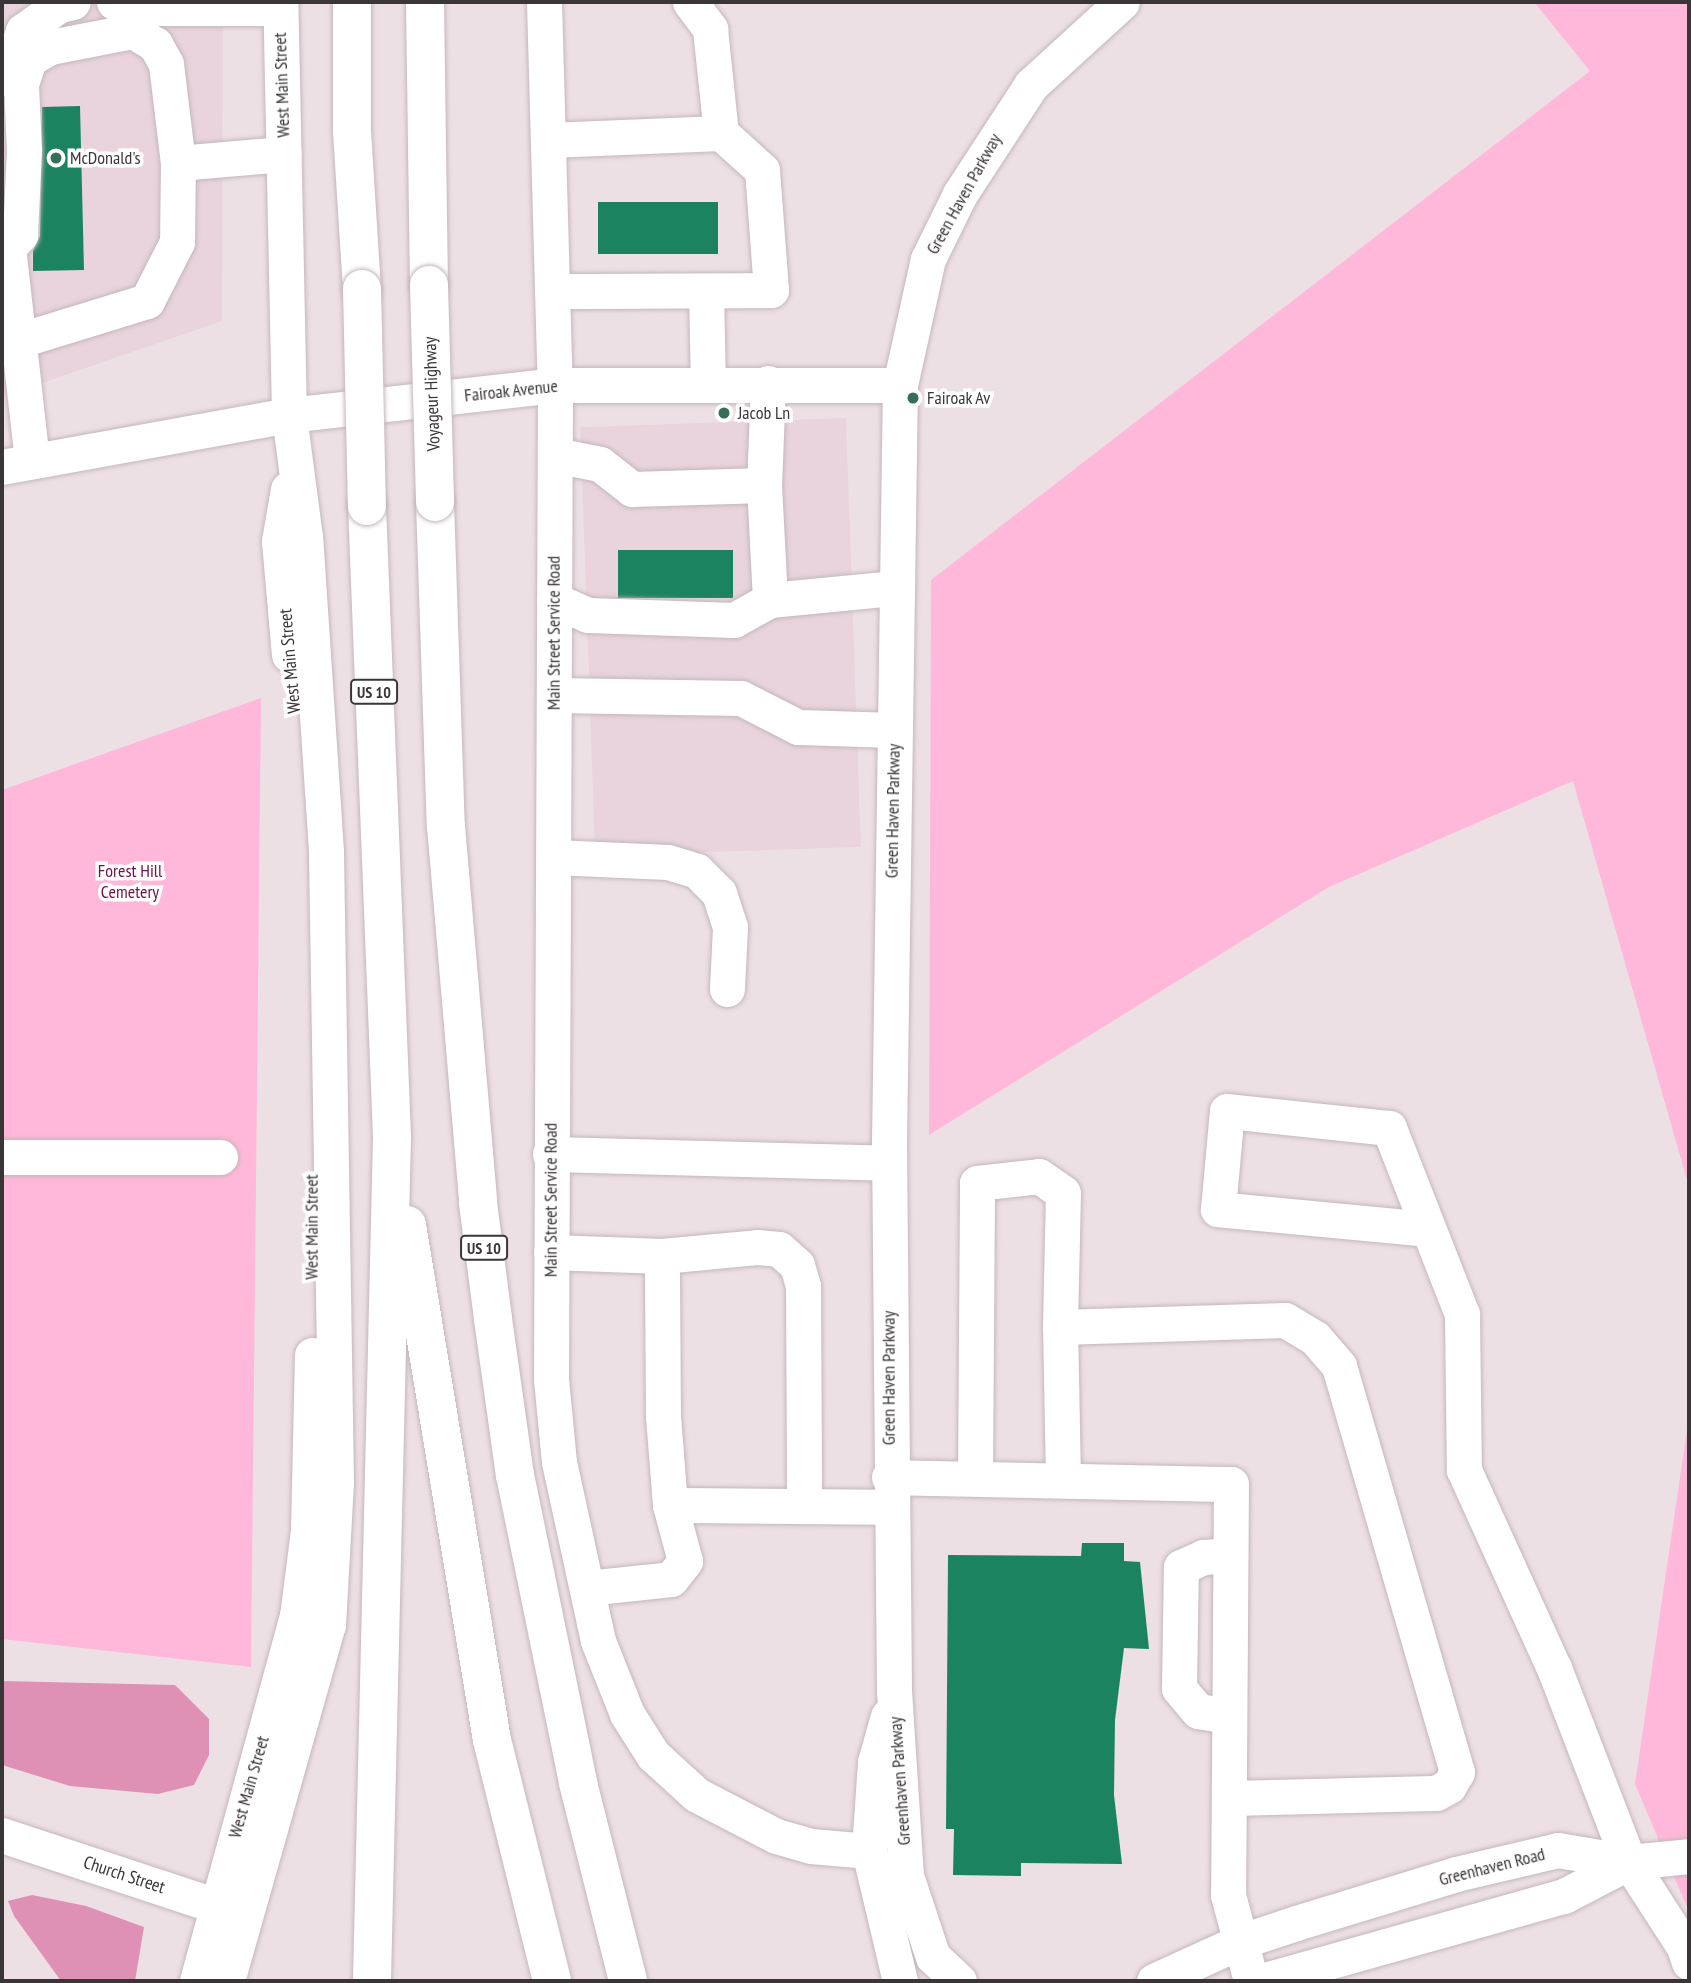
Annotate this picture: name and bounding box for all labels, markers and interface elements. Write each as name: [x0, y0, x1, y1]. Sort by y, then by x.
street label: West Main Street: [269, 32, 295, 138]
street label: Green Haven Parkway: [922, 130, 1006, 258]
place label: McDonald's: [70, 147, 141, 169]
marker: McDonald's: [48, 150, 64, 166]
street label: Voyageur Highway: [419, 336, 445, 452]
street label: Fairoak Avenue: [463, 375, 559, 407]
place label: Fairoak Av: [927, 387, 991, 409]
marker: Fairoak Av: [905, 390, 921, 406]
place label: Jacob Ln: [738, 402, 790, 424]
marker: Jacob Ln: [716, 405, 732, 421]
street label: Main Street Service Road: [543, 556, 565, 710]
street label: West Main Street: [275, 608, 305, 714]
road number: US 10: [350, 680, 398, 705]
street label: Green Haven Parkway: [881, 744, 905, 878]
park label: Forest Hill Cemetery: [98, 861, 162, 903]
street label: Main Street Service Road: [540, 1123, 562, 1277]
street label: West Main Street: [301, 1174, 323, 1280]
road number: US 10: [460, 1236, 508, 1260]
street label: Green Haven Parkway: [878, 1311, 900, 1445]
street label: Greenhaven Parkway: [885, 1716, 915, 1846]
street label: West Main Street: [224, 1733, 274, 1841]
street label: Greenhaven Road: [1437, 1843, 1547, 1891]
street label: Church Street: [81, 1852, 167, 1898]

